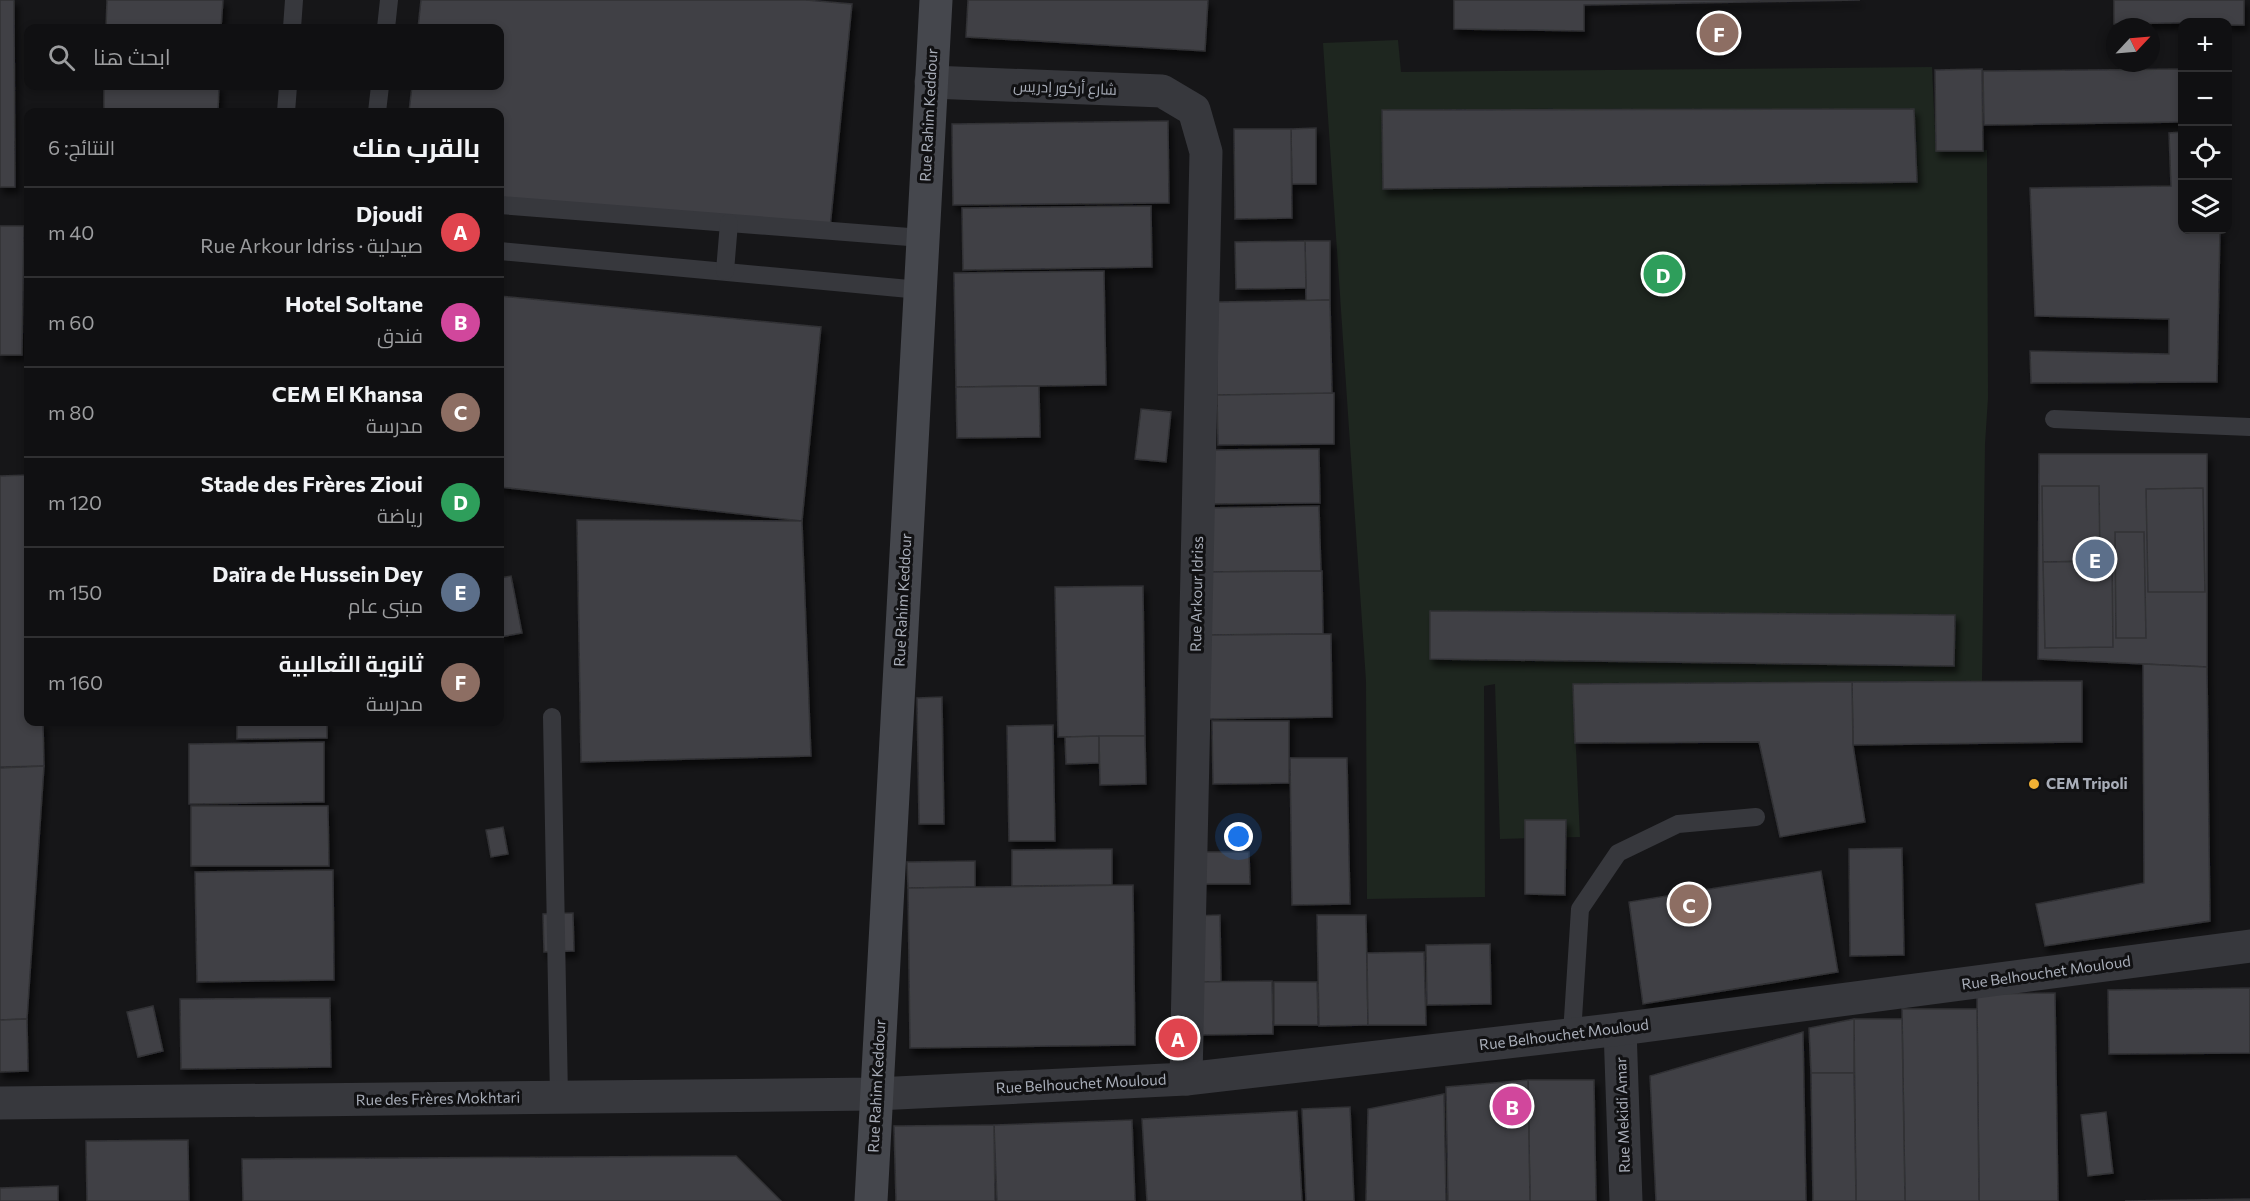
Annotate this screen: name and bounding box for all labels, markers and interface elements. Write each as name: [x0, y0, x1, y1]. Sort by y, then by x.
pin: F: [1700, 10, 1738, 56]
north arrow: [2106, 18, 2160, 72]
map controls: [2178, 18, 2232, 234]
button: +: [2178, 18, 2232, 72]
search box: [24, 24, 504, 90]
icon: search: [45, 41, 78, 74]
text: ابحث هنا: [93, 43, 171, 70]
street label: Rue Rahim Keddour: [916, 48, 940, 182]
button: −: [2178, 72, 2232, 126]
street label: شارع أركور إدريس: [1013, 76, 1117, 101]
button: locate: [2178, 126, 2232, 180]
text: بالقرب منك: [352, 131, 480, 162]
text: النتائج: 6: [48, 135, 115, 159]
button: layers: [2178, 180, 2232, 234]
text: Djoudi: [356, 200, 423, 227]
text: 40 m: [48, 220, 94, 244]
text: A: [453, 220, 468, 244]
text: صيدلية · Rue Arkour Idriss: [200, 233, 423, 257]
pin: D: [1644, 252, 1682, 296]
text: Hotel Soltane: [285, 290, 423, 317]
text: 60 m: [48, 310, 95, 334]
text: B: [454, 310, 467, 334]
text: فندق: [377, 323, 423, 347]
text: CEM El Khansa: [272, 380, 423, 407]
text: 80 m: [48, 400, 95, 424]
text: C: [454, 400, 467, 424]
text: مدرسة: [366, 413, 423, 437]
text: Stade des Frères Zioui: [201, 470, 423, 497]
text: 120 m: [48, 490, 102, 514]
text: D: [453, 490, 468, 514]
text: رياضة: [377, 503, 423, 527]
street label: Rue Rahim Keddour: [890, 533, 914, 667]
street label: Rue Arkour Idriss: [1186, 536, 1206, 652]
pin: E: [2076, 536, 2114, 582]
text: Daïra de Hussein Dey: [212, 560, 423, 587]
text: 150 m: [48, 580, 102, 604]
text: E: [455, 580, 466, 604]
text: مبنى عام: [348, 593, 423, 617]
text: ثانوية الثعالبية: [279, 650, 423, 677]
text: 160 m: [48, 670, 103, 694]
text: F: [455, 670, 466, 694]
text: مدرسة: [366, 691, 423, 715]
place label: CEM Tripoli: [2046, 774, 2128, 792]
marker: CEM Tripoli: [2027, 777, 2041, 791]
your location: [1224, 822, 1253, 851]
pin: C: [1670, 882, 1708, 926]
street label: Rue Belhouchet Mouloud: [1960, 951, 2132, 993]
street label: Rue Belhouchet Mouloud: [1478, 1015, 1650, 1053]
pin: A: [1158, 1016, 1198, 1060]
street label: Rue Rahim Keddour: [864, 1019, 888, 1153]
street label: Rue Mekidi Amar: [1611, 1057, 1633, 1173]
street label: Rue Belhouchet Mouloud: [995, 1070, 1167, 1096]
pin: B: [1492, 1084, 1532, 1128]
street label: Rue des Frères Mokhtari: [356, 1088, 520, 1108]

